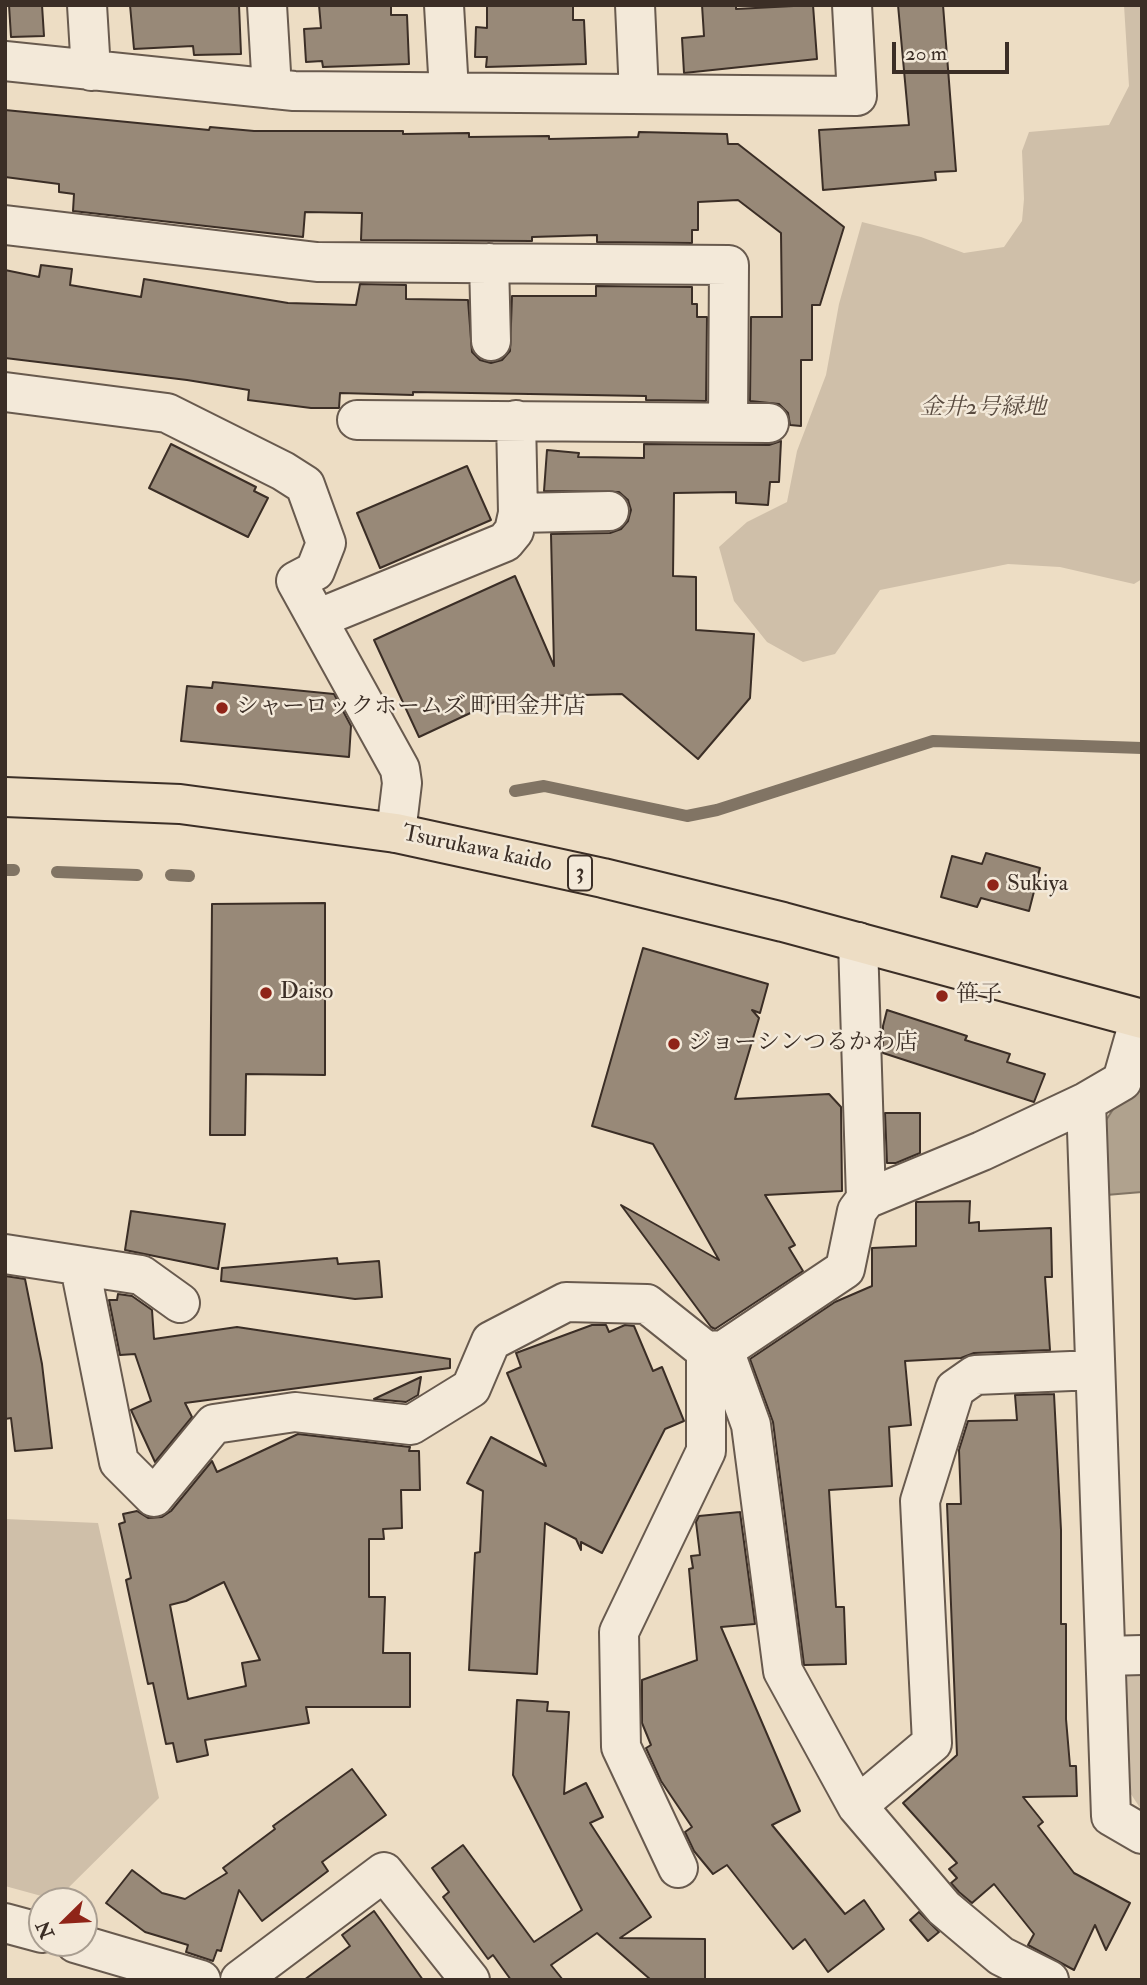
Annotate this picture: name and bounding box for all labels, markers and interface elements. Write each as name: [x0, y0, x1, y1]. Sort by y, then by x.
scale bar: [895, 28, 1012, 72]
text: 20 m: [905, 40, 947, 67]
park label: 金井2号緑地: [920, 395, 1046, 423]
place label: シャーロックホームズ 町田金井店: [236, 694, 586, 722]
marker: シャーロックホームズ 町田金井店: [214, 700, 230, 716]
street label: Tsurukawa kaido: [400, 821, 554, 879]
road number: 3: [568, 856, 592, 890]
place label: Sukiya: [1007, 871, 1068, 899]
marker: Sukiya: [985, 877, 1001, 893]
place label: Daiso: [280, 979, 333, 1007]
place label: 笹子: [956, 982, 1002, 1010]
marker: Daiso: [258, 985, 274, 1001]
marker: 笹子: [934, 988, 950, 1004]
place label: ジョーシンつるかわ店: [688, 1030, 918, 1058]
marker: ジョーシンつるかわ店: [666, 1036, 682, 1052]
north arrow: [28, 1887, 98, 1957]
text: N: [31, 1917, 60, 1942]

